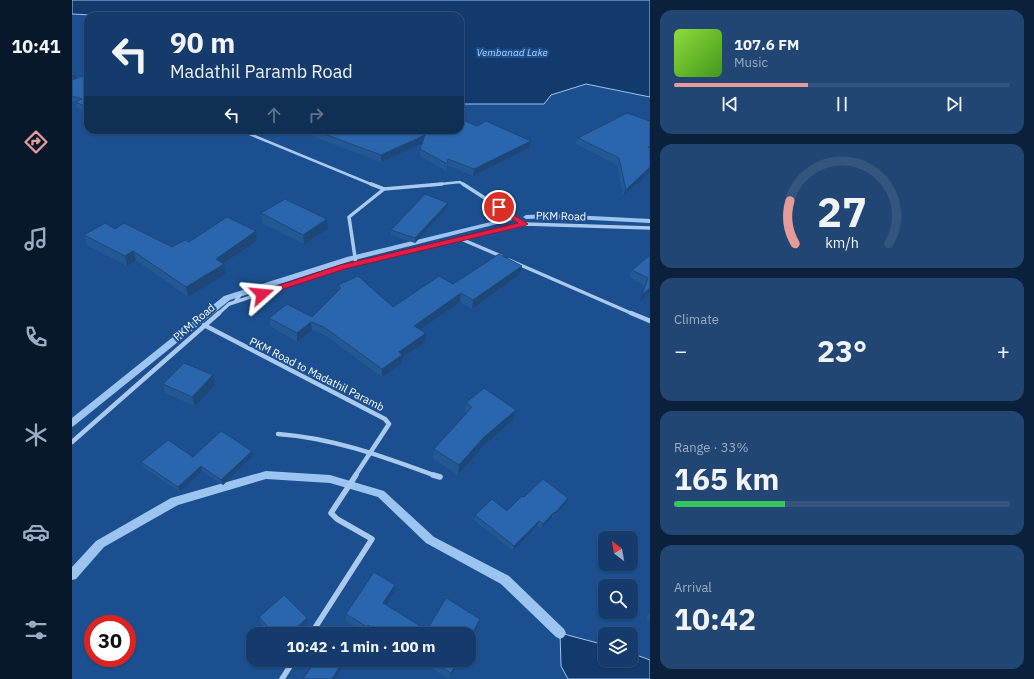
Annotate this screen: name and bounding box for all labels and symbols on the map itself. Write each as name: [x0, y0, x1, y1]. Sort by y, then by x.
water label: Vembanad Lake: [476, 46, 548, 59]
pin: [482, 190, 516, 224]
street label: PKM Road: [536, 209, 586, 223]
position arrow: [241, 273, 283, 315]
street label: PKM Road: [170, 300, 218, 344]
street label: PKM Road to Madathil Paramb: [247, 334, 387, 414]
north arrow: [598, 531, 638, 571]
speed limit sign: 30: [84, 615, 136, 667]

